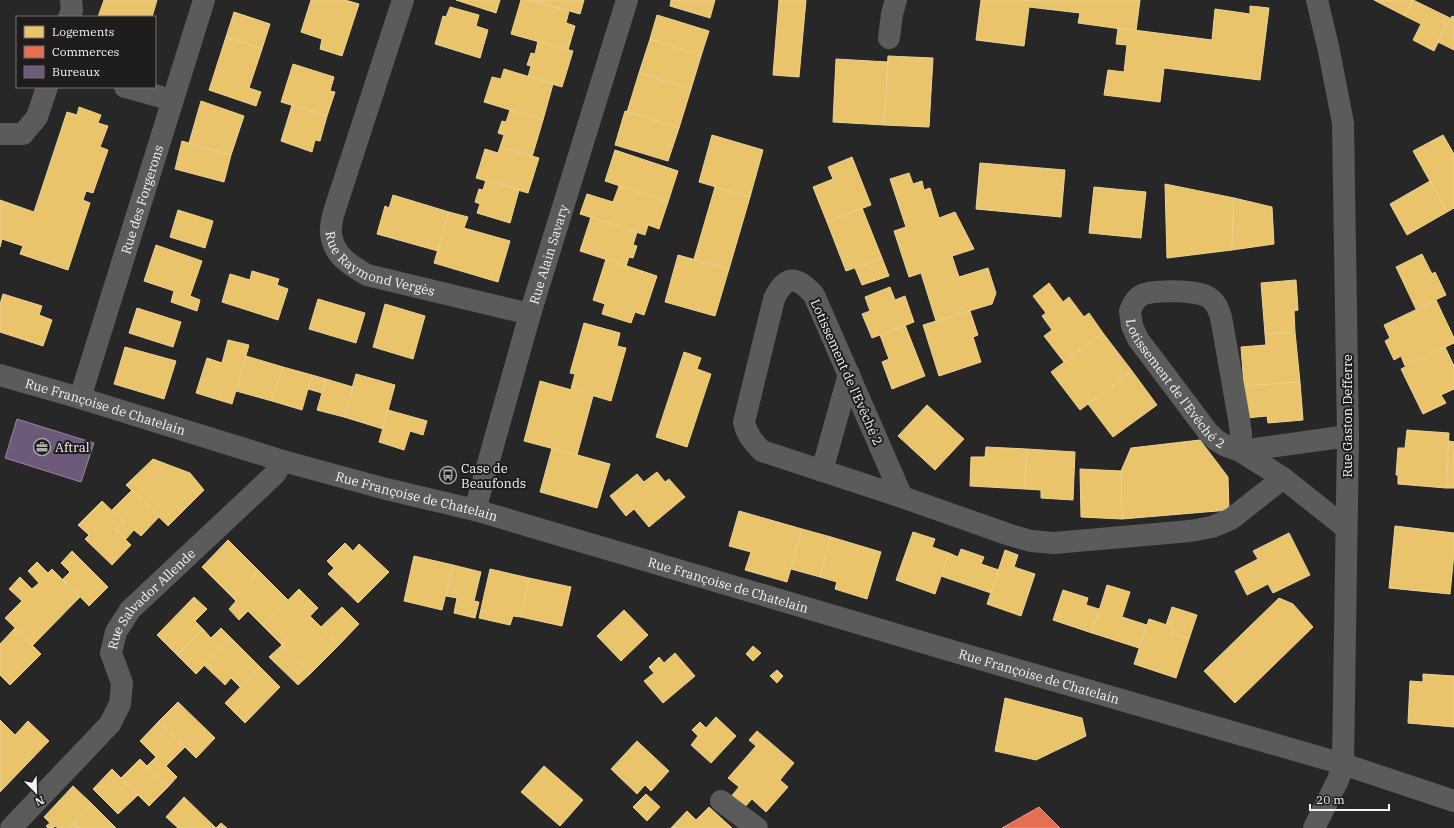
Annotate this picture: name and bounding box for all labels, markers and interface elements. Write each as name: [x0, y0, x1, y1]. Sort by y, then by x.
legend: [16, 16, 156, 88]
text: Logements: [52, 24, 115, 39]
text: Commerces: [52, 44, 120, 59]
text: Bureaux: [52, 64, 100, 79]
street label: Rue des Forgerons: [117, 143, 167, 256]
street label: Rue Alain Savary: [525, 202, 572, 306]
street label: Rue Raymond Vergès: [322, 230, 436, 300]
street label: Lotissement de l'Evêché 2: [807, 296, 886, 448]
street label: Lotissement de l'Evêché 2: [1122, 318, 1228, 452]
street label: Rue Gaston Defferre: [1339, 354, 1356, 478]
street label: Rue Françoise de Chatelain: [23, 375, 187, 439]
office icon: Aftral: [32, 437, 52, 457]
place label: Aftral: [55, 439, 90, 456]
place label: Case de Beaufonds: [461, 460, 526, 492]
bus stop icon: Case de Beaufonds: [438, 465, 458, 485]
street label: Rue Françoise de Chatelain: [334, 468, 500, 525]
street label: Rue Salvador Allende: [104, 545, 199, 651]
street label: Rue Françoise de Chatelain: [646, 554, 810, 617]
street label: Rue Françoise de Chatelain: [957, 645, 1121, 708]
north arrow: [16, 772, 56, 812]
scale bar: [1310, 786, 1389, 812]
text: 20 m: [1316, 792, 1345, 807]
text: N: [33, 793, 47, 809]

